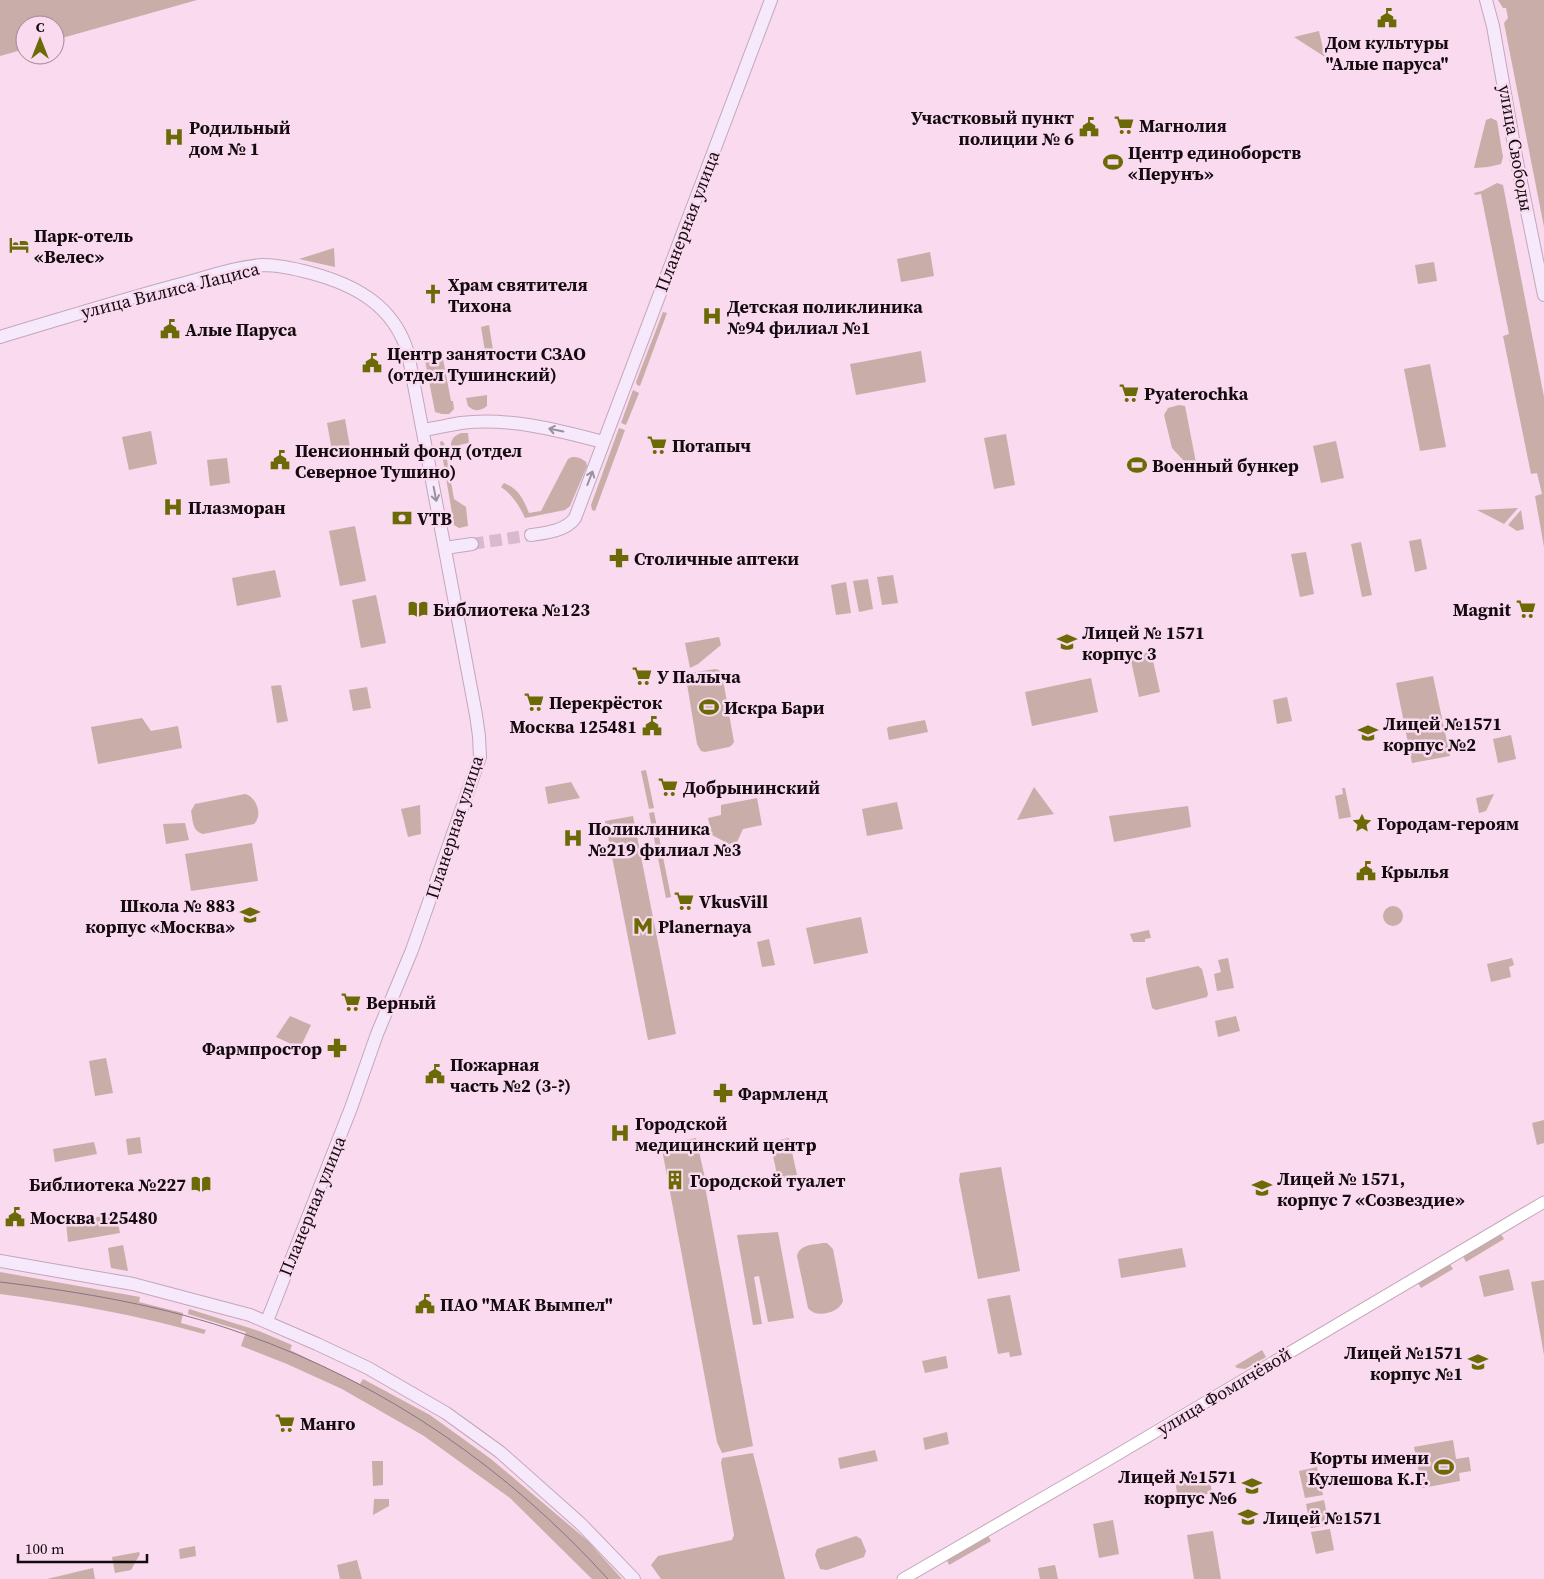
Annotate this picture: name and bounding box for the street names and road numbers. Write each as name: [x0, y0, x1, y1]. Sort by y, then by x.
street label: улица Свободы: [1493, 83, 1539, 213]
street label: Планерная улица: [649, 146, 726, 295]
street label: улица Вилиса Лациса: [78, 255, 263, 324]
street label: Планерная улица: [419, 751, 489, 902]
street label: Планерная улица: [272, 1131, 352, 1280]
street label: улица Фомичёвой: [1152, 1341, 1296, 1441]

